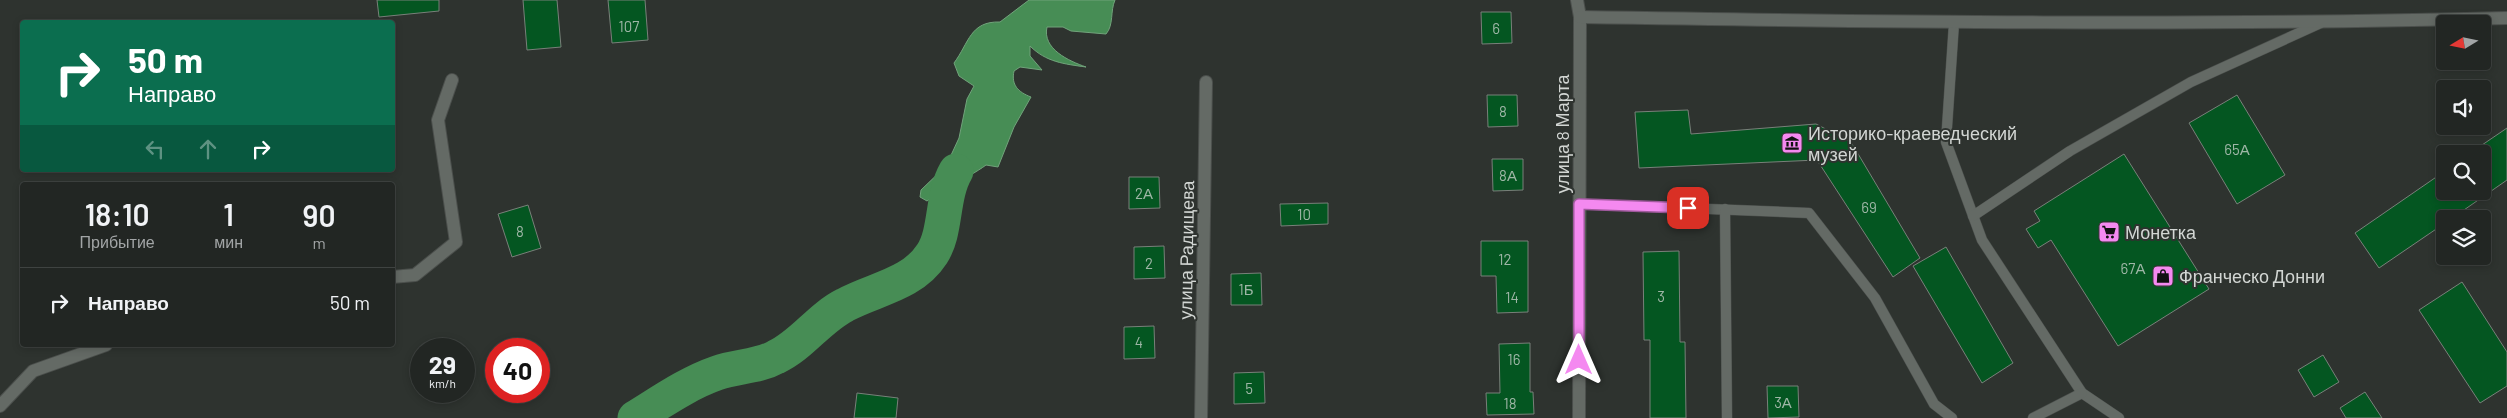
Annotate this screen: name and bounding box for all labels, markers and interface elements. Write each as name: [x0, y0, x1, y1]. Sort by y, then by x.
north arrow: [2436, 15, 2491, 70]
map controls: [2436, 15, 2491, 265]
house number: 107: [619, 17, 639, 35]
house number: 6: [1492, 19, 1500, 37]
text: 50 m: [128, 38, 203, 80]
icon: right: [45, 40, 110, 105]
street label: улица 8 Марта: [1551, 74, 1573, 193]
text: Направо: [128, 80, 216, 106]
button: sound: [2436, 80, 2491, 135]
house number: 8: [1499, 102, 1507, 120]
place label: Историко-краеведческий музей: [1808, 122, 2017, 165]
museum icon: Историко-краеведческий музей: [1780, 131, 1804, 155]
icon: left: [141, 135, 169, 163]
icon: ahead: [194, 135, 222, 163]
icon: right: [247, 135, 275, 163]
house number: 65А: [2224, 140, 2250, 158]
button: search: [2436, 145, 2491, 200]
house number: 8А: [1499, 166, 1517, 184]
street label: улица Радищева: [1174, 179, 1198, 320]
house number: 2А: [1135, 184, 1153, 202]
pin: [1667, 187, 1709, 229]
icon: arrive: [1674, 194, 1702, 222]
text: 18:10: [85, 196, 150, 232]
text: 1: [223, 196, 234, 232]
text: 90: [303, 197, 335, 233]
house number: 69: [1861, 198, 1877, 216]
house number: 10: [1297, 205, 1311, 223]
button: layers: [2436, 210, 2491, 265]
supermarket icon: Монетка: [2097, 220, 2121, 244]
place label: Монетка: [2125, 221, 2197, 243]
house number: 8: [516, 222, 524, 240]
text: Прибытие: [80, 232, 155, 251]
text: мин: [214, 232, 243, 251]
text: m: [312, 233, 326, 252]
house number: 12: [1498, 250, 1512, 268]
house number: 2: [1145, 254, 1153, 272]
house number: 67А: [2121, 259, 2145, 277]
shop icon: Франческо Донни: [2151, 264, 2175, 288]
place label: Франческо Донни: [2179, 265, 2325, 287]
house number: 1Б: [1238, 280, 1254, 298]
house number: 3: [1657, 287, 1665, 305]
house number: 14: [1505, 288, 1519, 306]
icon: right: [45, 289, 73, 317]
text: Направо: [88, 291, 169, 314]
text: 50 m: [330, 291, 370, 314]
house number: 4: [1135, 333, 1143, 351]
position arrow: [1552, 333, 1604, 385]
speed limit sign: 40: [485, 338, 550, 403]
text: 29: [429, 349, 456, 379]
house number: 16: [1508, 350, 1520, 368]
text: km/h: [429, 376, 456, 390]
house number: 5: [1245, 379, 1253, 397]
house number: 3А: [1774, 393, 1792, 411]
house number: 18: [1503, 394, 1517, 412]

